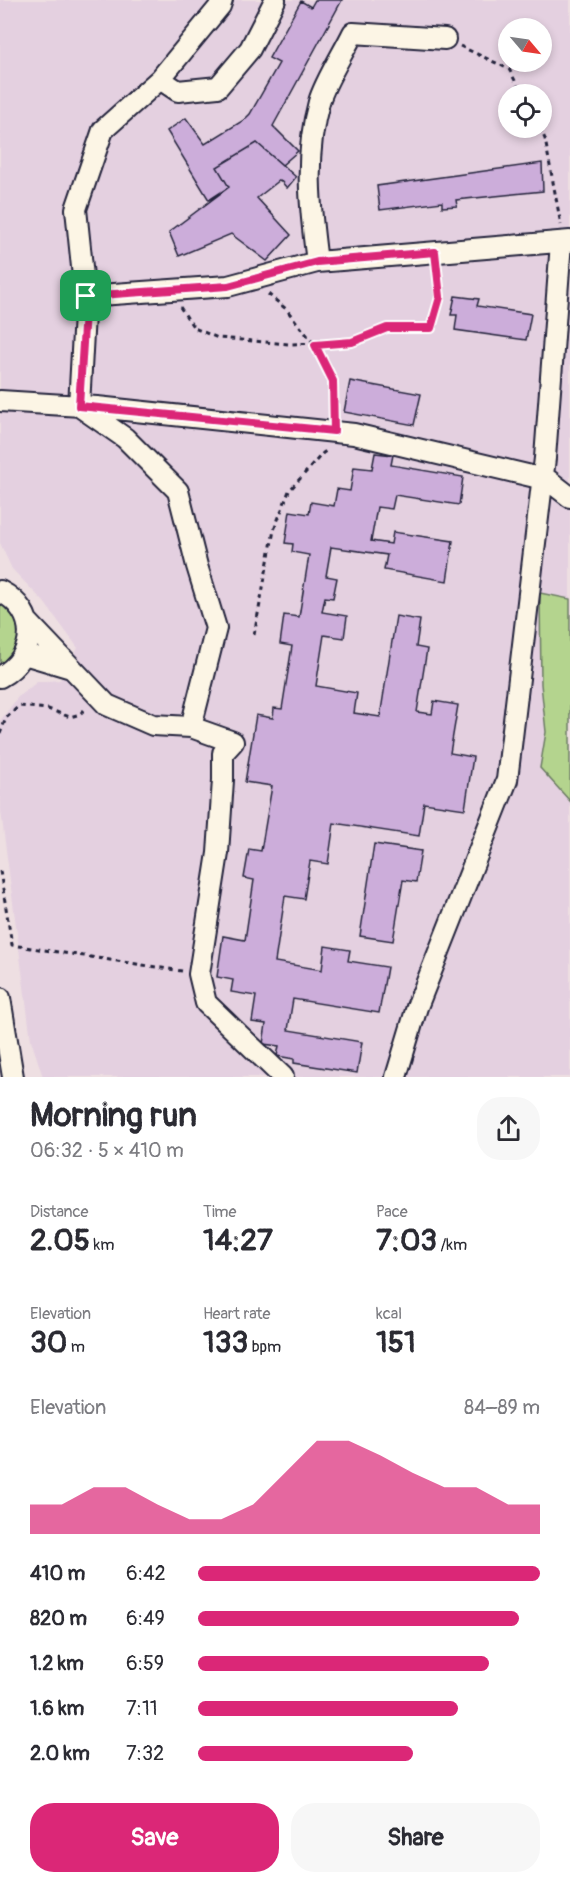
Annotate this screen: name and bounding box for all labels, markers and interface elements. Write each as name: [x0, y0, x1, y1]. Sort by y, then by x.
north arrow: [498, 18, 552, 72]
map controls: [498, 18, 552, 138]
button: locate: [498, 84, 552, 138]
pin: [60, 270, 111, 321]
icon: arrive: [69, 279, 102, 312]
text: Morning run: [30, 1095, 197, 1136]
button: share: [477, 1097, 540, 1160]
text: 06:32 · 5 × 410 m: [30, 1138, 184, 1163]
text: Distance: [30, 1202, 89, 1222]
text: Time: [203, 1202, 236, 1222]
text: Pace: [376, 1202, 408, 1222]
text: 2.05: [30, 1222, 90, 1259]
text: 14:27: [203, 1222, 273, 1259]
text: 7:03: [376, 1222, 437, 1259]
text: km: [90, 1235, 114, 1255]
text: /km: [437, 1235, 467, 1255]
text: Elevation: [30, 1304, 91, 1324]
text: Heart rate: [203, 1304, 270, 1324]
text: kcal: [376, 1304, 402, 1324]
text: 30: [30, 1324, 67, 1361]
text: 133: [203, 1324, 248, 1361]
text: 151: [376, 1324, 416, 1361]
text: m: [67, 1337, 85, 1357]
text: bpm: [248, 1337, 281, 1357]
text: Elevation: [30, 1395, 106, 1420]
text: 84–89 m: [464, 1395, 540, 1420]
text: 410 m: [30, 1561, 85, 1586]
text: 6:42: [126, 1561, 166, 1586]
text: 820 m: [30, 1606, 87, 1631]
text: 6:49: [126, 1606, 165, 1631]
text: 1.2 km: [30, 1651, 84, 1676]
text: 6:59: [126, 1651, 164, 1676]
text: 1.6 km: [30, 1696, 84, 1721]
text: 7:11: [126, 1696, 158, 1721]
text: 2.0 km: [30, 1741, 90, 1766]
text: 7:32: [126, 1741, 164, 1766]
button: Save: [30, 1803, 279, 1872]
button: Share: [291, 1803, 540, 1872]

